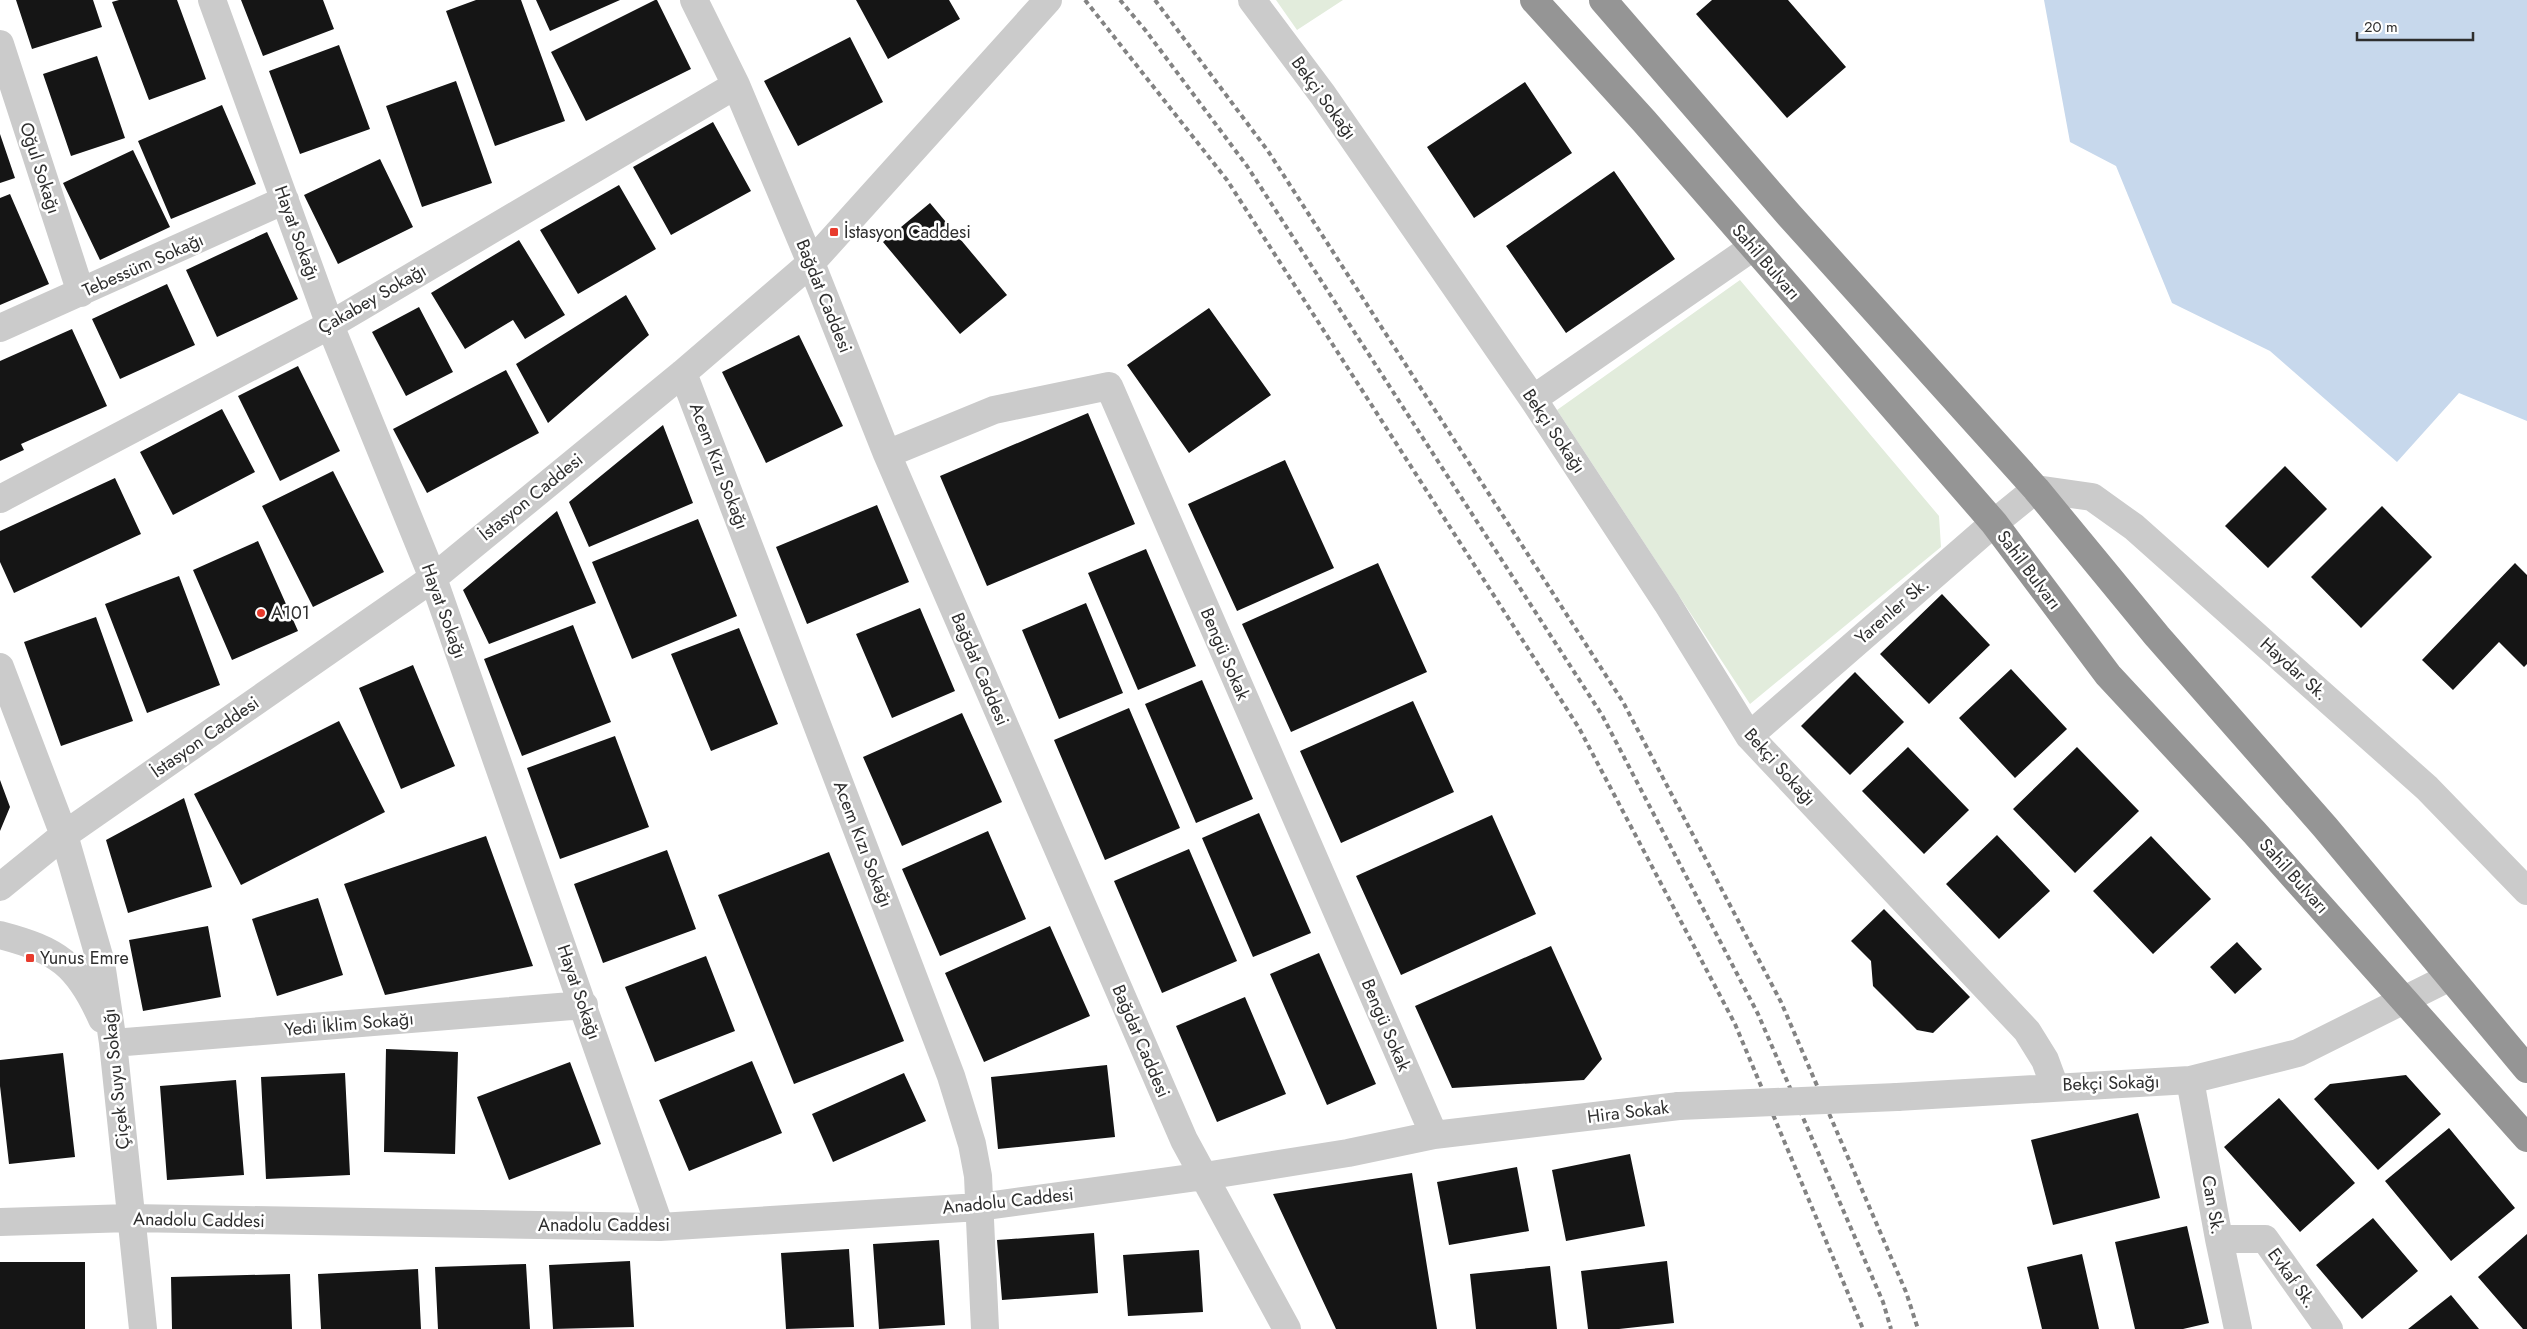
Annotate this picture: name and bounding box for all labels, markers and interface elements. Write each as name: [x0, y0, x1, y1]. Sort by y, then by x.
scale bar: [2357, 10, 2473, 42]
text: 20 m: [2364, 16, 2398, 38]
street label: Bekçi Sokağı: [1285, 51, 1363, 145]
street label: Oğul Sokağı: [13, 119, 67, 217]
street label: Hayat Sokağı: [268, 182, 326, 284]
street label: Sahil Bulvarı: [1726, 218, 1806, 306]
place label: İstasyon Caddesi: [844, 219, 971, 245]
marker: İstasyon Caddesi: [828, 226, 840, 238]
street label: Tebessüm Sokağı: [78, 227, 208, 303]
street label: Bağdat Caddesi: [789, 235, 859, 357]
street label: Çakabey Sokağı: [313, 257, 431, 341]
street label: Bekçi Sokağı: [1516, 384, 1592, 478]
street label: Acem Kızı Sokağı: [683, 399, 755, 533]
street label: İstasyon Caddesi: [474, 447, 588, 547]
street label: Sahil Bulvarı: [1991, 525, 2067, 615]
street label: Hayat Sokağı: [415, 560, 473, 662]
street label: Yarenler Sk.: [1849, 572, 1935, 650]
place label: A101: [271, 600, 310, 626]
street label: Bengü Sokak: [1194, 604, 1256, 704]
marker: A101: [255, 607, 267, 619]
street label: Bağdat Caddesi: [945, 609, 1015, 729]
street label: Haydar Sk.: [2254, 631, 2334, 707]
street label: İstasyon Caddesi: [146, 690, 264, 784]
street label: Bekçi Sokağı: [1738, 722, 1822, 812]
street label: Acem Kızı Sokağı: [827, 777, 899, 911]
street label: Sahil Bulvarı: [2253, 833, 2335, 919]
street label: Hayat Sokağı: [551, 941, 607, 1043]
place label: Yunus Emre: [40, 945, 129, 971]
marker: Yunus Emre: [24, 952, 36, 964]
street label: Bengü Sokak: [1355, 975, 1417, 1075]
street label: Bağdat Caddesi: [1106, 981, 1176, 1101]
street label: Yedi İklim Sokağı: [283, 1005, 415, 1043]
street label: Çiçek Suyu Sokağı: [96, 1007, 136, 1151]
street label: Bekçi Sokağı: [2062, 1068, 2160, 1098]
street label: Hira Sokak: [1586, 1094, 1670, 1130]
street label: Can Sk.: [2195, 1173, 2231, 1237]
street label: Anadolu Caddesi: [941, 1181, 1075, 1221]
street label: Anadolu Caddesi: [133, 1206, 265, 1234]
street label: Anadolu Caddesi: [538, 1212, 670, 1238]
street label: Evkaf Sk.: [2261, 1243, 2323, 1313]

